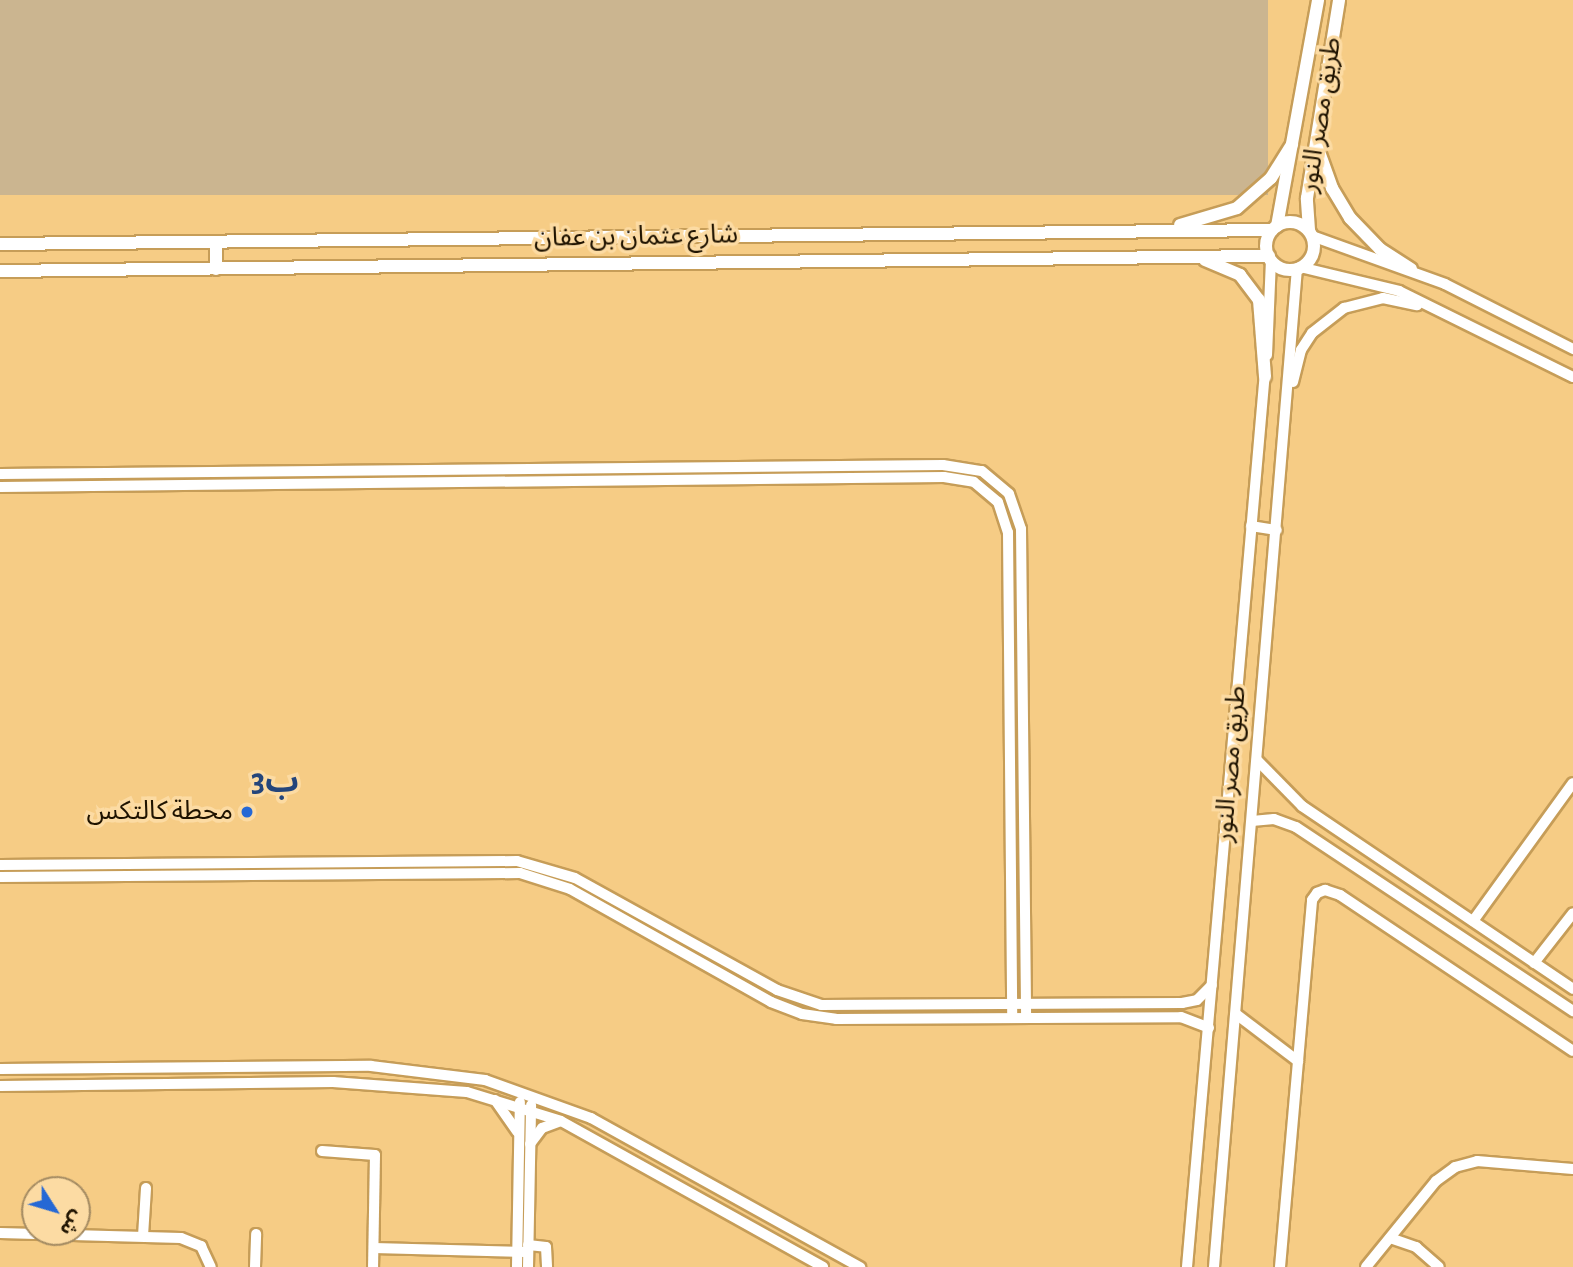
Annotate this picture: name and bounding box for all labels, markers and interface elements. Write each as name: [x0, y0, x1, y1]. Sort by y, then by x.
street label: طريق مصر النور: [1293, 35, 1349, 195]
street label: شارع عثمان بن عفان: [534, 220, 738, 254]
street label: طريق مصر النور: [1209, 685, 1253, 843]
district label: ب3: [251, 762, 299, 802]
place label: محطة كالتكس: [86, 796, 233, 828]
marker: محطة كالتكس: [239, 804, 255, 820]
north arrow: [21, 1176, 91, 1246]
text: ش: [56, 1207, 87, 1239]

